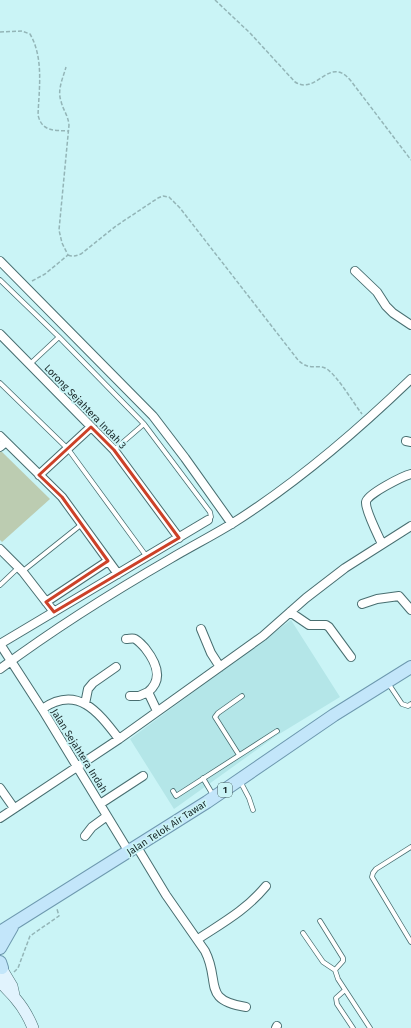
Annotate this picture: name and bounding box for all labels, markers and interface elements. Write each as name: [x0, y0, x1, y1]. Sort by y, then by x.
street label: Lorong Sejahtera Indah 3: [41, 362, 129, 452]
street label: Jalan Sejahtera Indah: [48, 707, 110, 795]
road number: 1: [218, 783, 232, 797]
street label: Jalan Telok Air Tawar: [125, 797, 209, 858]

